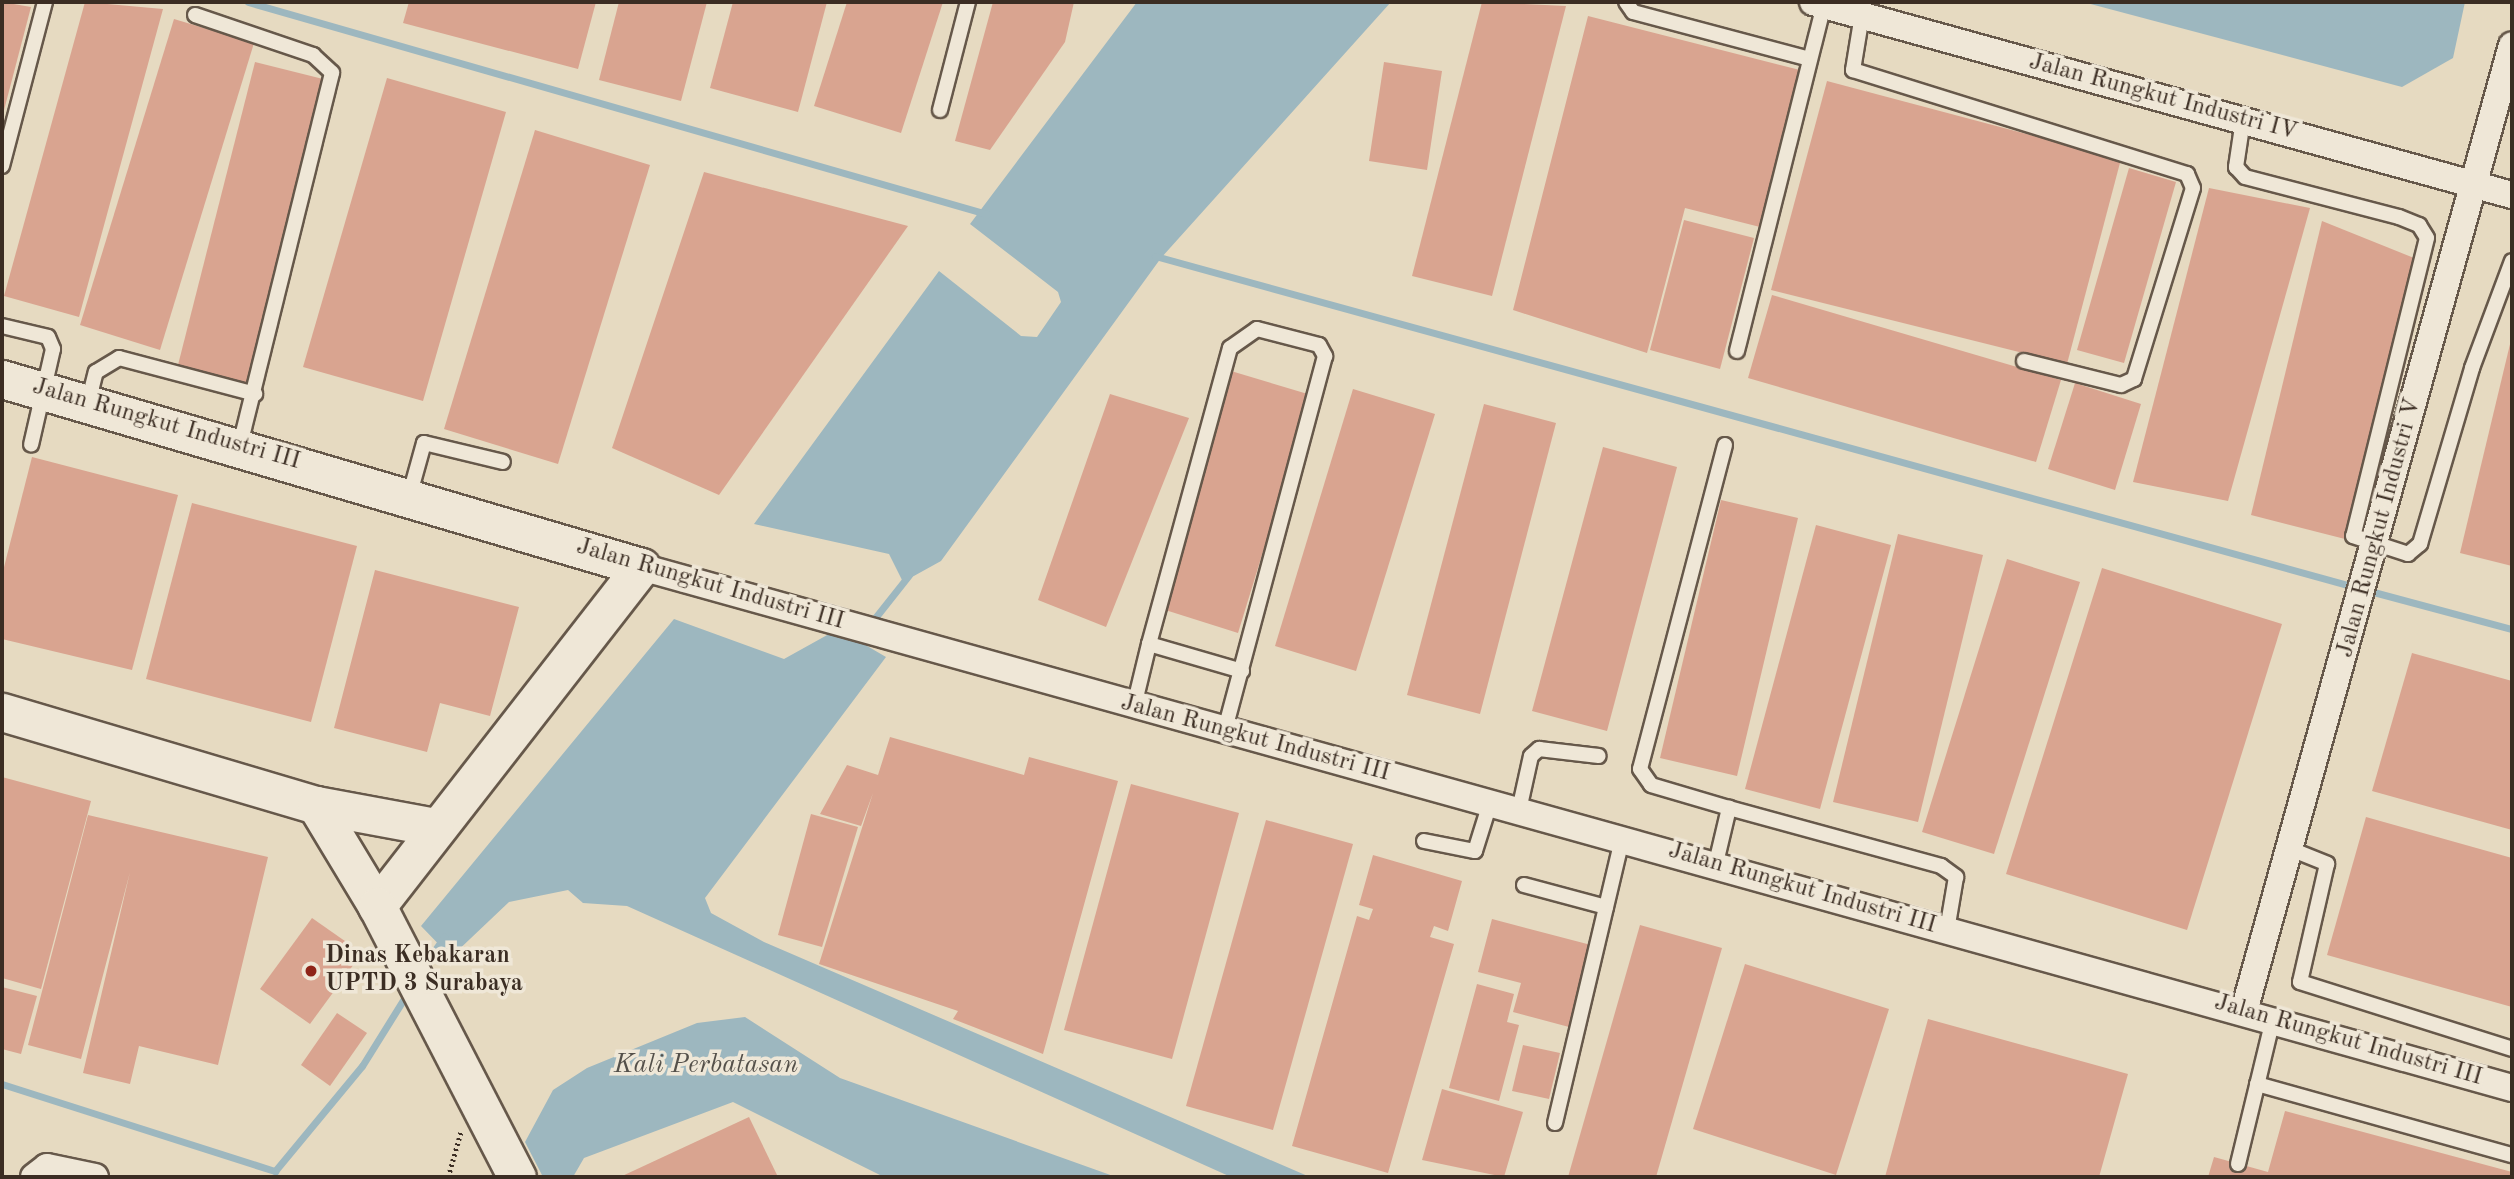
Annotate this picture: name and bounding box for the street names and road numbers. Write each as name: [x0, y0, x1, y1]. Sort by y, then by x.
street label: Jalan Rungkut Industri IV: [2026, 48, 2300, 148]
street label: Jalan Rungkut Industri III: [29, 373, 303, 477]
street label: Jalan Rungkut Industri V: [2331, 395, 2429, 661]
street label: Jalan Rungkut Industri III: [573, 533, 847, 637]
street label: Jalan Rungkut Industri III: [1117, 689, 1393, 789]
street label: Jalan Rungkut Industri III: [1665, 837, 1939, 941]
street label: Jalan Rungkut Industri III: [2211, 989, 2485, 1093]

